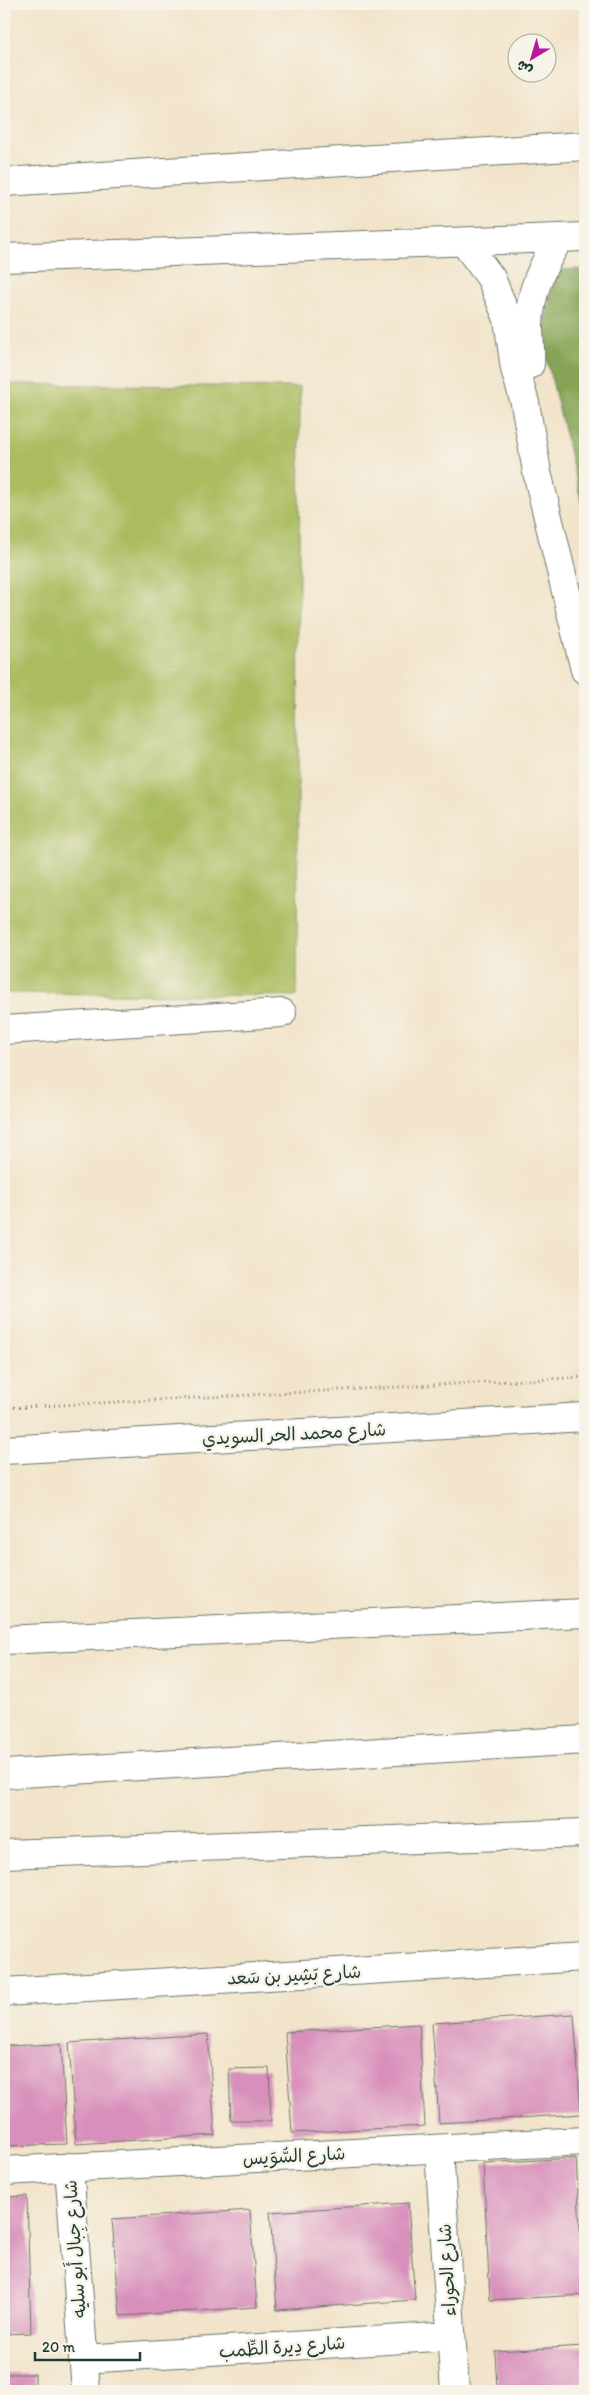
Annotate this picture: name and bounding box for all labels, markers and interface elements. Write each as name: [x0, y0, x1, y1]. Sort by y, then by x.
north arrow: [506, 32, 556, 82]
text: ش: [513, 56, 536, 79]
street label: شارع محمد الحر السويدي: [201, 1418, 387, 1452]
street label: شارع بَشِير بن سَعد: [226, 1960, 362, 1991]
street label: شارع السُّوَيس: [242, 2142, 346, 2171]
street label: شارع جِبال أَبو سليه: [56, 2179, 93, 2319]
street label: شارع الحوراء: [434, 2223, 461, 2317]
scale bar: [35, 2330, 140, 2362]
street label: شارع دِيرة الطِّمب: [218, 2332, 346, 2363]
text: 20 m: [42, 2338, 76, 2356]

